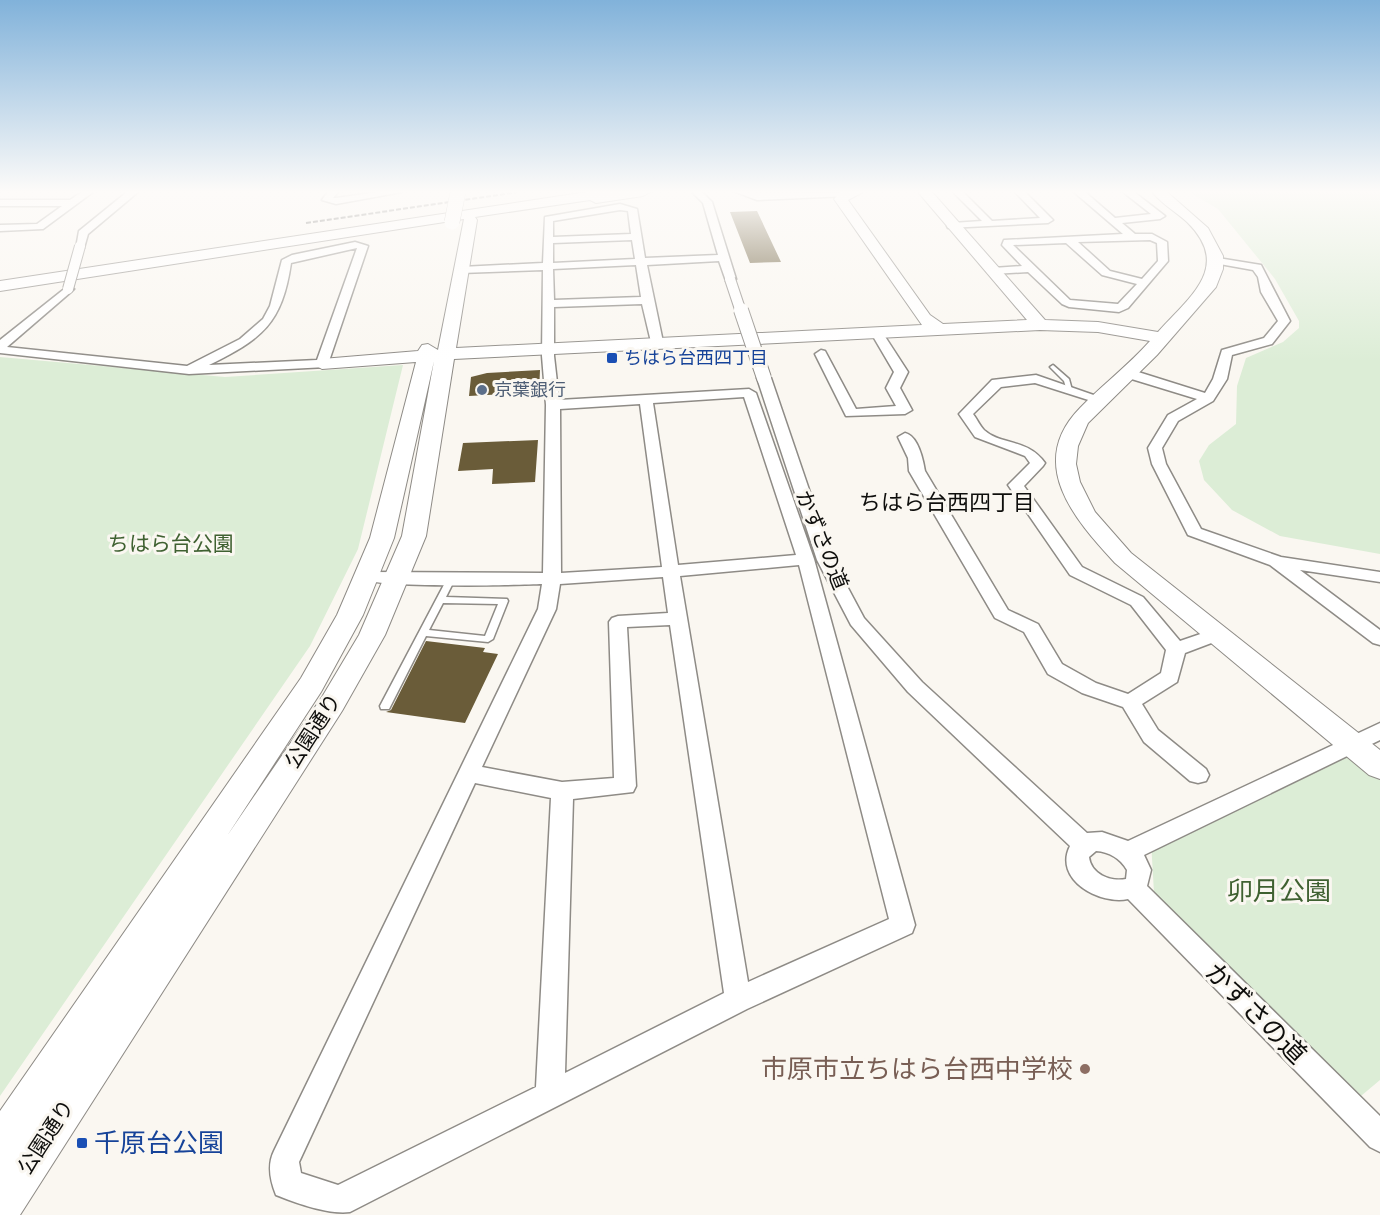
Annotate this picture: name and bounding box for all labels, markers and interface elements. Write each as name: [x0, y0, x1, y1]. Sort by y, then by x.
place label: ちはら台西四丁目: [624, 347, 768, 368]
marker: ちはら台西四丁目: [605, 351, 619, 365]
place label: 京葉銀行: [494, 379, 566, 400]
marker: 京葉銀行: [475, 383, 489, 397]
street label: かずさの道: [791, 486, 854, 593]
district label: ちはら台西四丁目: [859, 490, 1035, 515]
park label: ちはら台公園: [108, 531, 234, 556]
street label: 公園通り: [279, 689, 346, 773]
park label: 卯月公園: [1227, 876, 1331, 906]
street label: かずさの道: [1199, 956, 1313, 1070]
place label: 市原市立ちはら台西中学校: [761, 1054, 1073, 1084]
marker: 市原市立ちはら台西中学校: [1078, 1062, 1092, 1076]
street label: 公園通り: [12, 1095, 79, 1179]
place label: 千原台公園: [94, 1128, 224, 1158]
marker: 千原台公園: [75, 1136, 89, 1150]

